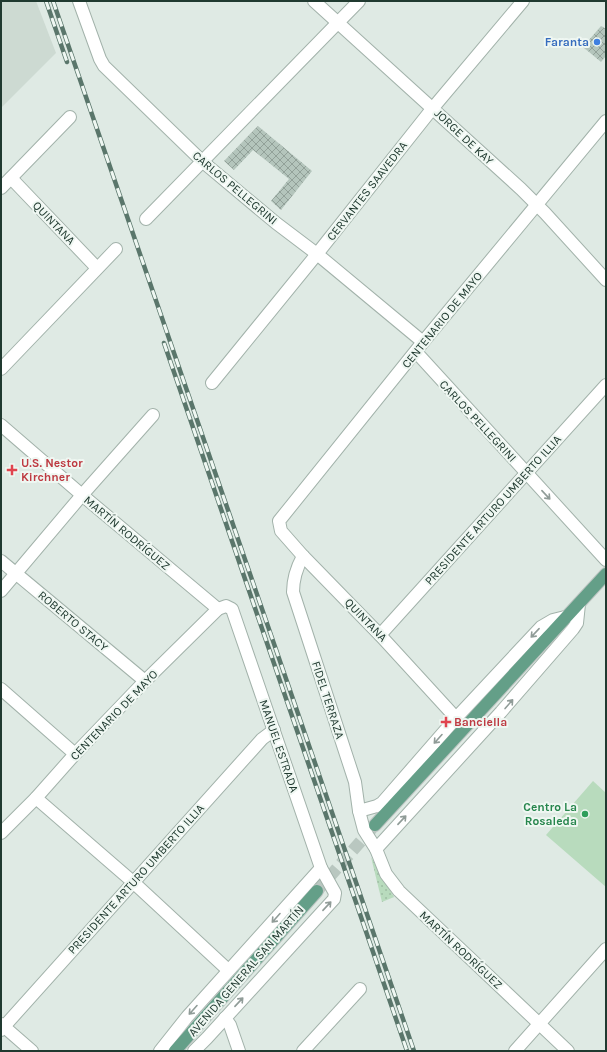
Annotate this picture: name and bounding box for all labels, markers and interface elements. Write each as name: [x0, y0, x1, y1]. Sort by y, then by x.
place label: Faranta: [545, 35, 589, 49]
marker: Faranta: [592, 37, 602, 47]
street label: JORGE DE KAY: [432, 106, 497, 168]
street label: CERVANTES SAAVEDRA: [324, 138, 410, 243]
street label: CARLOS PELLEGRINI: [190, 148, 280, 228]
street label: QUINTANA: [30, 198, 78, 248]
street label: CENTENARIO DE MAYO: [399, 269, 485, 371]
street label: CARLOS PELLEGRINI: [437, 377, 519, 465]
street label: PRESIDENTE ARTURO UMBERTO ILLIA: [422, 432, 564, 588]
place label: U.S. Nestor Kirchner: [21, 456, 83, 484]
marker: U.S. Nestor Kirchner: [6, 464, 18, 476]
one-way arrow: [541, 490, 550, 500]
street label: MARTÍN RODRÍGUEZ: [81, 492, 173, 573]
street label: ROBERTO STACY: [35, 588, 111, 655]
street label: QUINTANA: [342, 595, 390, 645]
one-way arrow: [531, 628, 540, 638]
street label: FIDEL TERRAZA: [309, 659, 347, 741]
street label: CENTENARIO DE MAYO: [67, 667, 161, 763]
street label: MANUEL ESTRADA: [257, 698, 302, 794]
one-way arrow: [504, 698, 513, 709]
place label: Banciella: [454, 715, 507, 729]
marker: Banciella: [441, 717, 451, 727]
one-way arrow: [433, 734, 442, 745]
place label: Centro La Rosaleda: [523, 800, 577, 828]
street label: PRESIDENTE ARTURO UMBERTO ILLIA: [65, 801, 207, 957]
marker: Centro La Rosaleda: [580, 809, 590, 819]
one-way arrow: [398, 815, 407, 826]
one-way arrow: [322, 901, 332, 911]
street label: AVENIDA GENERAL SAN MARTÍN: [185, 902, 307, 1039]
street label: MARTÍN RODRÍGUEZ: [417, 907, 506, 992]
one-way arrow: [271, 913, 281, 923]
one-way arrow: [234, 997, 244, 1007]
one-way arrow: [189, 1004, 198, 1014]

